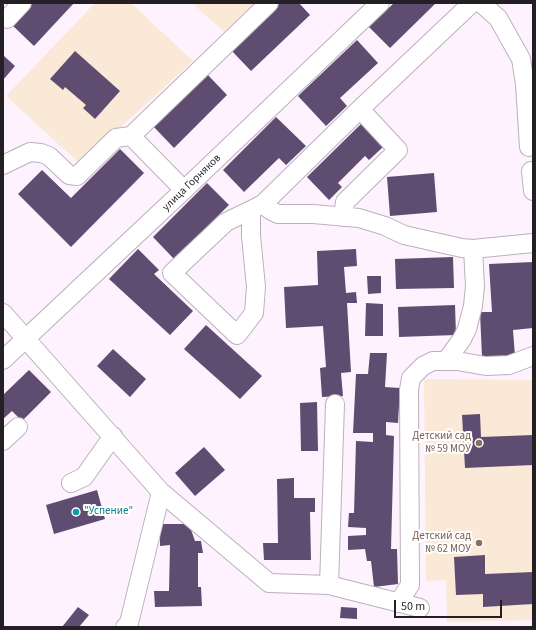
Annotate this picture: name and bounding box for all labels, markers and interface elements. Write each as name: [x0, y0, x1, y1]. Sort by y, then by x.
street label: улица Горняков: [160, 152, 224, 214]
place label: Детский сад № 59 МОУ: [412, 430, 471, 456]
marker: Детский сад № 59 МОУ: [474, 438, 484, 448]
place label: "Успение": [84, 505, 133, 519]
marker: "Успение": [71, 507, 81, 517]
place label: Детский сад № 62 МОУ: [412, 530, 471, 556]
marker: Детский сад № 62 МОУ: [474, 538, 484, 548]
scale bar: [396, 592, 504, 618]
text: 50 m: [401, 598, 425, 615]

